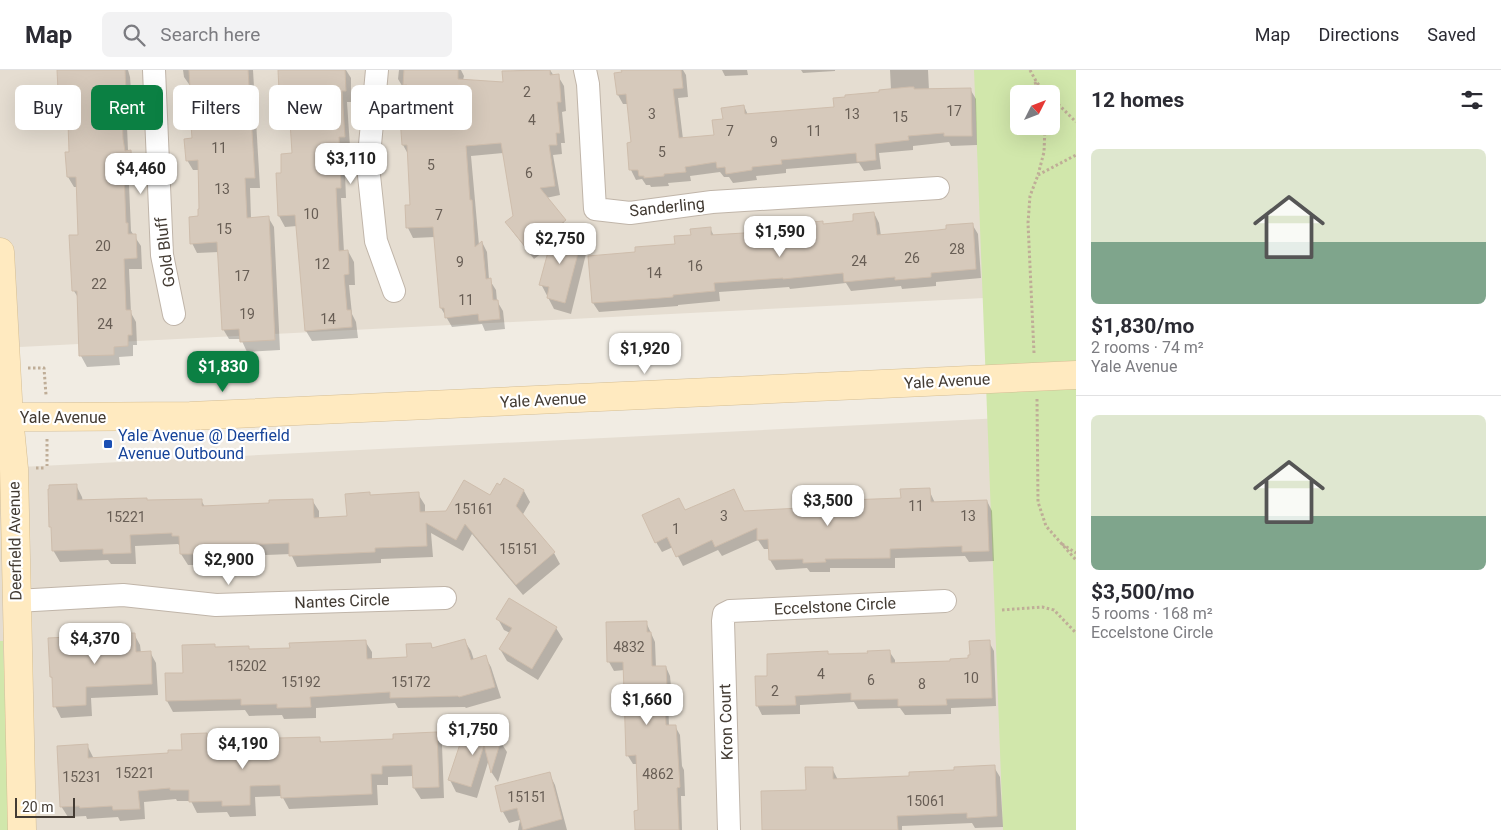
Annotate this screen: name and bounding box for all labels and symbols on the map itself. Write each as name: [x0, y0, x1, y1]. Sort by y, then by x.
house number: 2: [523, 84, 531, 100]
north arrow: [1010, 85, 1060, 135]
house number: 17: [946, 103, 962, 119]
house number: 3: [648, 106, 656, 122]
house number: 13: [844, 106, 860, 122]
house number: 15: [892, 109, 908, 125]
house number: 4: [528, 112, 536, 128]
house number: 7: [726, 123, 734, 139]
house number: 11: [806, 123, 822, 139]
house number: 9: [770, 134, 778, 150]
house number: 11: [211, 140, 227, 156]
pin: $3,110: [310, 142, 392, 185]
house number: 5: [658, 144, 666, 160]
pin: $4,460: [100, 152, 182, 195]
house number: 5: [427, 157, 435, 173]
house number: 6: [525, 165, 533, 181]
house number: 13: [214, 181, 230, 197]
street label: Sanderling: [628, 194, 706, 220]
house number: 10: [303, 206, 319, 222]
house number: 7: [435, 207, 443, 223]
street label: Gold Bluff: [151, 215, 179, 288]
pin: $1,590: [739, 216, 821, 258]
house number: 15: [216, 221, 232, 237]
pin: $2,750: [519, 222, 601, 265]
house number: 20: [95, 238, 111, 254]
house number: 28: [949, 241, 965, 257]
house number: 26: [904, 250, 920, 266]
house number: 24: [851, 253, 867, 269]
house number: 9: [456, 254, 464, 270]
house number: 12: [314, 256, 330, 272]
house number: 16: [687, 258, 703, 274]
house number: 14: [646, 265, 662, 281]
house number: 17: [234, 268, 250, 284]
house number: 22: [91, 276, 107, 292]
house number: 11: [458, 292, 474, 308]
house number: 19: [239, 306, 255, 322]
house number: 14: [320, 311, 336, 327]
house number: 24: [97, 316, 113, 332]
pin: $1,920: [604, 332, 686, 375]
pin: $1,830: [182, 350, 264, 393]
street label: Yale Avenue: [903, 369, 991, 393]
street label: Yale Avenue: [499, 388, 587, 412]
street label: Yale Avenue: [20, 408, 106, 427]
place label: Yale Avenue @ Deerfield Avenue Outbound: [118, 426, 290, 463]
marker: Yale Avenue @ Deerfield Avenue Outbound: [102, 438, 114, 450]
street label: Deerfield Avenue: [4, 481, 26, 601]
pin: $3,500: [787, 484, 869, 527]
house number: 11: [908, 498, 924, 514]
house number: 15161: [454, 501, 494, 517]
house number: 3: [720, 508, 728, 524]
house number: 13: [960, 508, 976, 524]
house number: 15221: [106, 509, 146, 525]
house number: 1: [672, 521, 680, 537]
house number: 15151: [499, 541, 539, 557]
pin: $2,900: [188, 544, 270, 586]
street label: Nantes Circle: [294, 590, 390, 612]
street label: Eccelstone Circle: [774, 593, 896, 619]
pin: $4,370: [54, 622, 136, 665]
house number: 4832: [613, 639, 645, 655]
house number: 15202: [227, 658, 267, 674]
house number: 4: [817, 666, 825, 682]
house number: 10: [963, 670, 979, 686]
house number: 6: [867, 672, 875, 688]
house number: 15192: [281, 674, 321, 690]
house number: 15172: [391, 674, 431, 690]
house number: 8: [918, 676, 926, 692]
street label: Kron Court: [715, 683, 737, 761]
house number: 2: [771, 683, 779, 699]
pin: $1,660: [606, 684, 688, 726]
pin: $1,750: [432, 714, 514, 756]
pin: $4,190: [202, 728, 284, 770]
house number: 15221: [115, 765, 155, 781]
house number: 4862: [642, 766, 674, 782]
house number: 15231: [62, 769, 102, 785]
house number: 15151: [507, 789, 547, 805]
house number: 15061: [906, 793, 946, 809]
scale bar: [15, 795, 75, 818]

